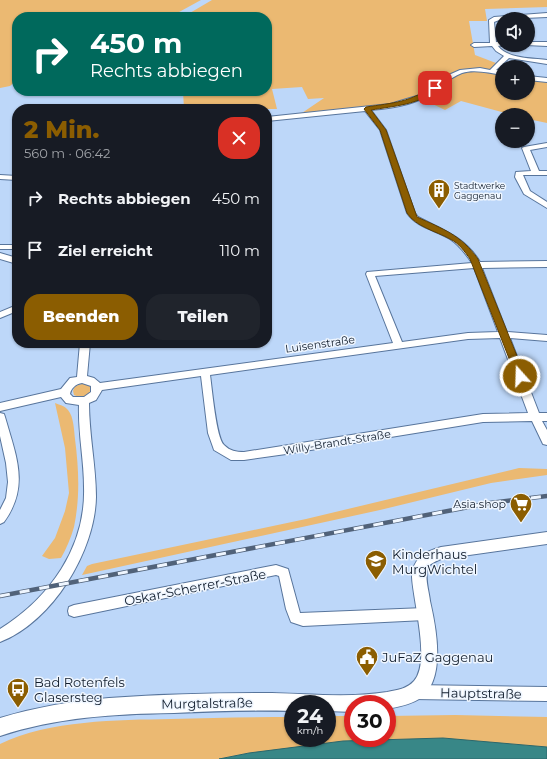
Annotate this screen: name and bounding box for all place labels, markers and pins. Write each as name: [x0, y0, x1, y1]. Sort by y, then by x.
pin: [418, 71, 452, 105]
building icon: Stadtwerke Gaggenau: [426, 177, 452, 210]
place label: Stadtwerke Gaggenau: [454, 180, 506, 201]
supermarket icon: Asia shop: [508, 491, 534, 524]
place label: Asia shop: [453, 497, 506, 511]
place label: Kinderhaus MurgWichtel: [392, 546, 477, 577]
school or university icon: Kinderhaus MurgWichtel: [363, 548, 389, 581]
public building icon: JuFaZ Gaggenau: [354, 644, 380, 677]
place label: JuFaZ Gaggenau: [381, 649, 493, 665]
place label: Bad Rotenfels Glasersteg: [34, 674, 125, 705]
bus stop icon: Bad Rotenfels Glasersteg: [5, 676, 31, 709]

